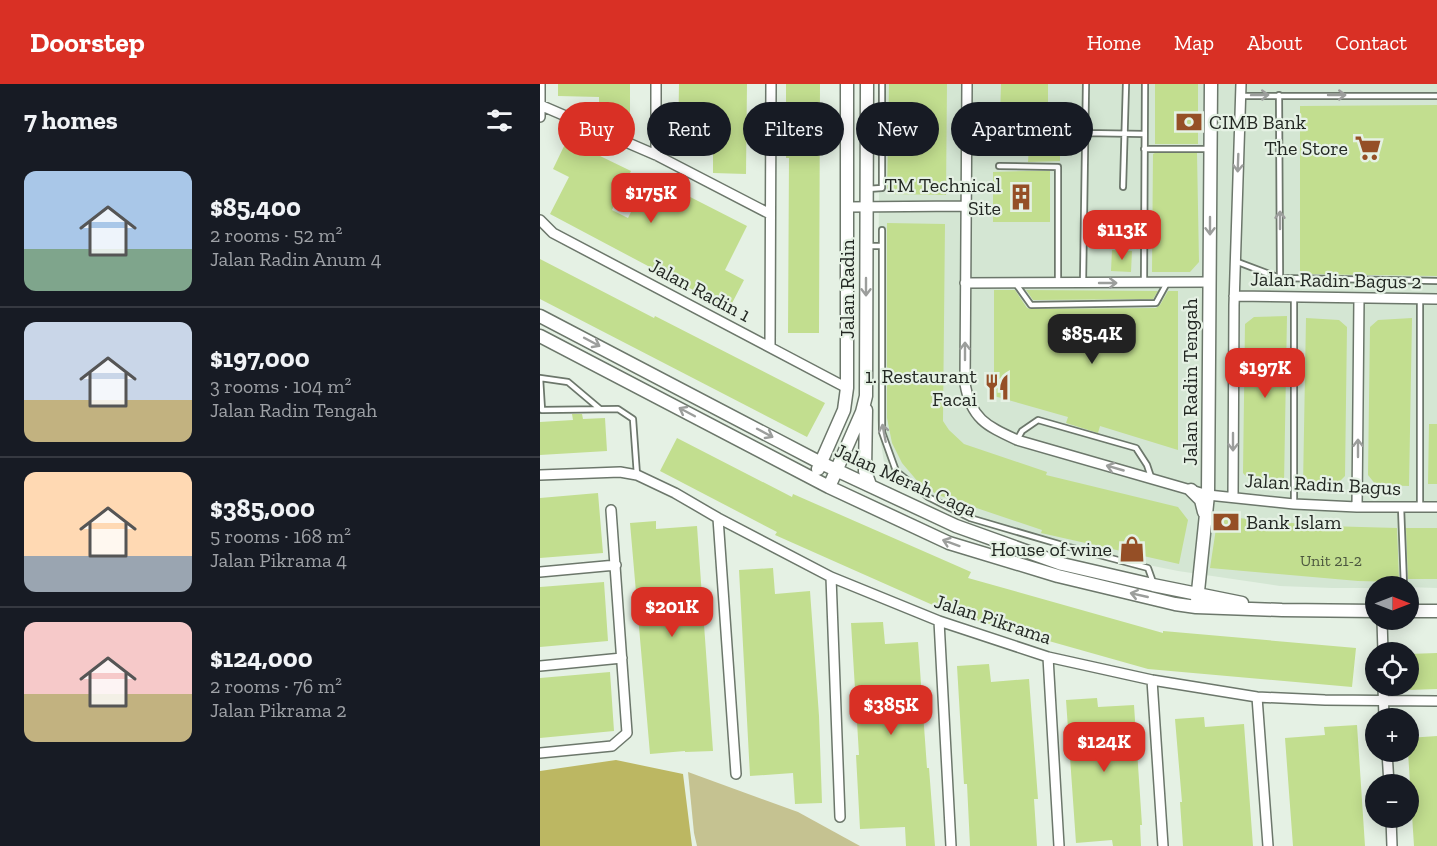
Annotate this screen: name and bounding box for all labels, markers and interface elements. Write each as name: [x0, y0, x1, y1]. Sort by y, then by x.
text: Doorstep: [30, 26, 145, 59]
text: Home: [1087, 30, 1141, 55]
text: Map: [1174, 30, 1214, 55]
text: About: [1247, 30, 1302, 55]
text: Contact: [1335, 30, 1407, 55]
one-way arrow: [1327, 89, 1347, 101]
one-way arrow: [1249, 90, 1269, 101]
chip: Buy: [558, 102, 635, 156]
chip: Rent: [647, 102, 731, 156]
chip: Filters: [743, 102, 844, 156]
chip: New: [856, 102, 939, 156]
chip: Apartment: [951, 102, 1093, 156]
text: 7 homes: [24, 104, 118, 136]
icon: filters: [483, 104, 516, 137]
bank icon: CIMB Bank: [1174, 107, 1204, 137]
place label: CIMB Bank: [1209, 110, 1307, 134]
supermarket icon: The Store: [1353, 133, 1383, 163]
place label: The Store: [1264, 136, 1348, 160]
one-way arrow: [1233, 153, 1244, 173]
pin: $175K: [609, 173, 693, 224]
place label: TM Technical Site: [885, 173, 1001, 220]
text: $175K: [625, 180, 677, 204]
building icon: TM Technical Site: [1006, 182, 1036, 212]
text: $85,400: [210, 191, 301, 223]
icon: home: [72, 195, 144, 267]
pin: $113K: [1080, 210, 1164, 261]
one-way arrow: [1274, 210, 1286, 230]
one-way arrow: [1204, 216, 1216, 236]
text: $113K: [1097, 217, 1147, 241]
text: 2 rooms · 52 m²: [210, 223, 343, 247]
street label: Jalan Radin: [835, 239, 859, 339]
text: Jalan Radin Anum 4: [210, 247, 381, 271]
street label: Jalan Radin 1: [645, 253, 755, 327]
street label: Jalan Radin Bagus 2: [1250, 267, 1422, 293]
one-way arrow: [861, 276, 872, 296]
one-way arrow: [1097, 277, 1117, 289]
street label: Jalan Radin Tengah: [1178, 298, 1202, 466]
pin: $85.4K: [1043, 314, 1141, 365]
text: $85.4K: [1062, 321, 1122, 345]
one-way arrow: [583, 337, 601, 348]
text: $197,000: [210, 342, 310, 374]
one-way arrow: [959, 342, 971, 362]
icon: home: [72, 346, 144, 418]
pin: $197K: [1223, 348, 1307, 399]
text: $197K: [1239, 355, 1291, 379]
place label: 1. Restaurant Facai: [865, 364, 978, 411]
restaurant icon: 1. Restaurant Facai: [982, 372, 1012, 402]
text: 3 rooms · 104 m²: [210, 374, 351, 398]
text: Jalan Radin Tengah: [210, 398, 377, 422]
one-way arrow: [679, 406, 697, 418]
one-way arrow: [878, 423, 889, 443]
one-way arrow: [755, 428, 773, 439]
one-way arrow: [1227, 432, 1239, 452]
street label: Jalan Merah Caga: [831, 438, 981, 522]
one-way arrow: [1352, 439, 1364, 459]
one-way arrow: [1106, 462, 1125, 473]
street label: Jalan Radin Bagus: [1244, 468, 1402, 500]
text: $385,000: [210, 492, 315, 524]
icon: home: [72, 496, 144, 568]
bank icon: Bank Islam: [1211, 507, 1241, 537]
place label: Bank Islam: [1246, 510, 1342, 534]
text: 5 rooms · 168 m²: [210, 524, 351, 548]
shop icon: House of wine: [1117, 534, 1147, 564]
one-way arrow: [943, 536, 961, 547]
place label: House of wine: [991, 537, 1112, 561]
text: Jalan Pikrama 4: [210, 548, 347, 572]
house number: Unit 21-2: [1300, 551, 1362, 570]
north arrow: [1365, 576, 1419, 630]
map controls: [1365, 576, 1419, 828]
pin: $201K: [630, 587, 714, 638]
street label: Jalan Pikrama: [931, 589, 1055, 649]
one-way arrow: [1130, 589, 1149, 601]
text: $201K: [645, 594, 699, 618]
text: $124,000: [210, 642, 313, 674]
button: locate: [1365, 642, 1419, 696]
icon: home: [72, 646, 144, 718]
text: 2 rooms · 76 m²: [210, 674, 342, 698]
pin: $385K: [849, 685, 933, 736]
text: $385K: [863, 692, 919, 716]
text: Jalan Pikrama 2: [210, 698, 347, 722]
button: +: [1365, 708, 1419, 762]
pin: $124K: [1062, 722, 1146, 773]
text: $124K: [1077, 729, 1131, 753]
button: −: [1365, 774, 1419, 828]

